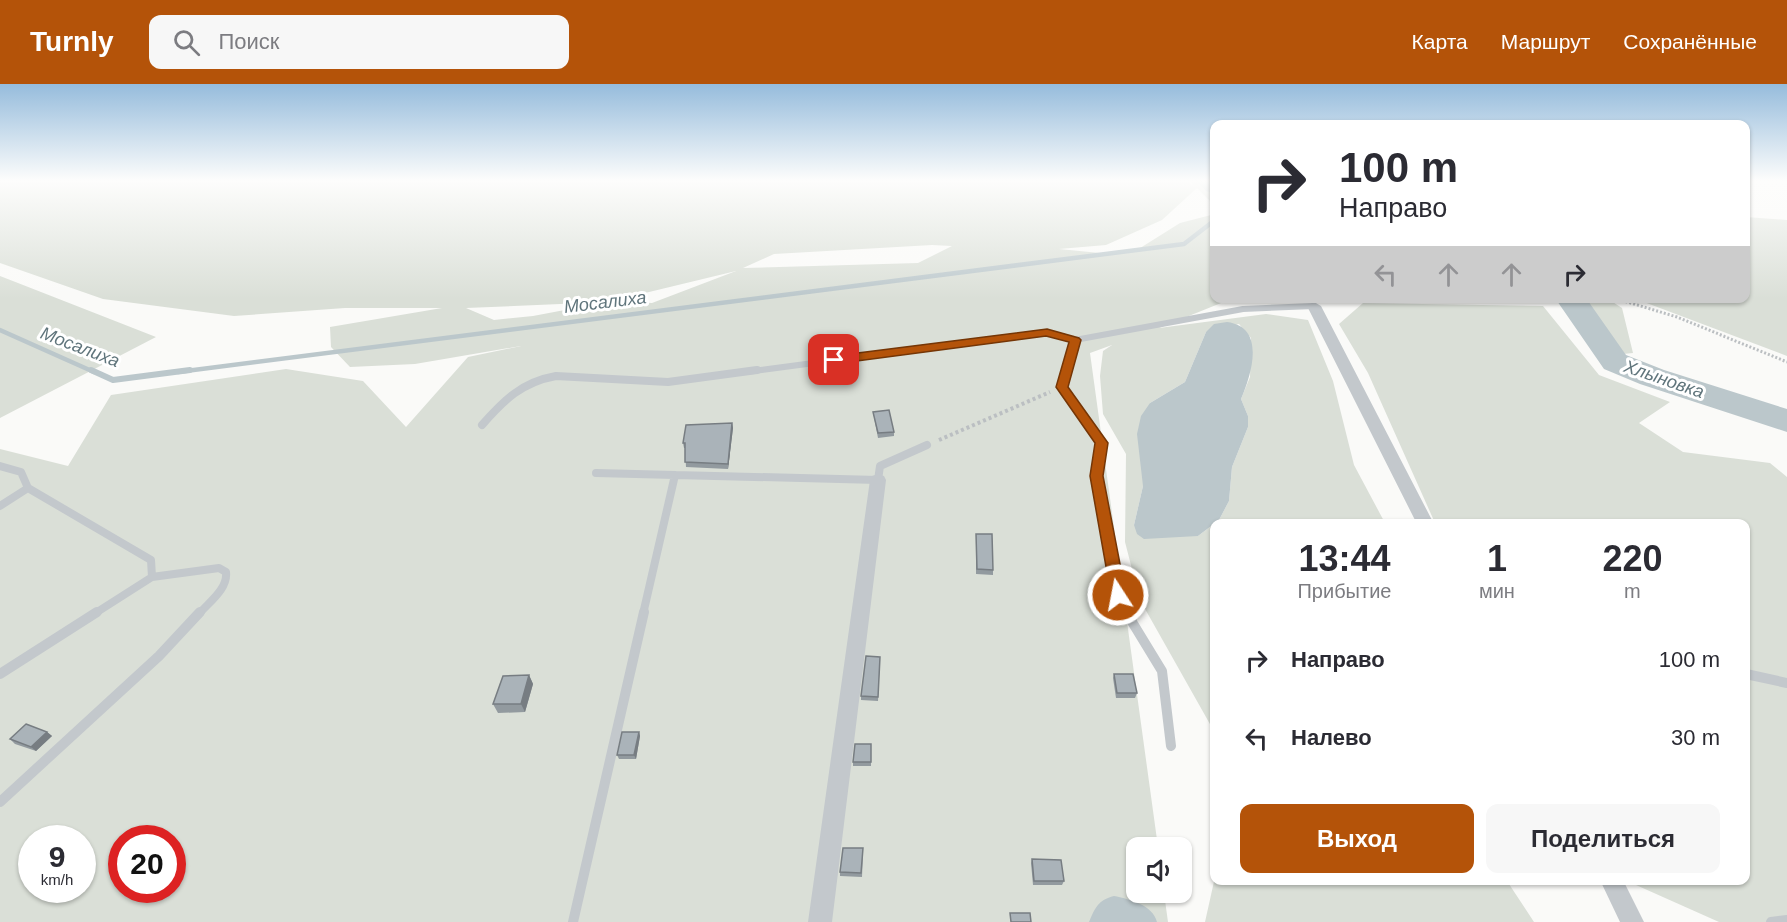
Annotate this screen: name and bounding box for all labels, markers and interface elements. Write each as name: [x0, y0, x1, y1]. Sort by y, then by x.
search box: [149, 15, 569, 69]
text: Turnly: [30, 26, 113, 57]
icon: search: [170, 26, 203, 59]
text: Поиск: [218, 29, 279, 54]
text: Карта: [1412, 30, 1468, 53]
text: Маршрут: [1501, 30, 1590, 53]
text: Сохранённые: [1623, 30, 1757, 53]
icon: right: [1240, 144, 1318, 222]
text: 100 m: [1339, 144, 1458, 191]
text: Направо: [1339, 193, 1447, 223]
icon: left: [1369, 258, 1402, 291]
icon: ahead: [1432, 258, 1465, 291]
icon: ahead: [1495, 258, 1528, 291]
icon: right: [1558, 258, 1591, 291]
water label: Мосалиха: [563, 287, 647, 317]
water label: Мосалиха: [38, 323, 122, 371]
pin: [808, 334, 859, 385]
icon: arrive: [817, 343, 850, 376]
water label: Хлыновка: [1620, 356, 1707, 402]
text: 13:44: [1298, 538, 1391, 579]
text: 1: [1487, 538, 1507, 579]
text: 220: [1602, 538, 1662, 579]
position arrow: [1086, 563, 1150, 627]
text: Прибытие: [1297, 580, 1391, 602]
text: мин: [1479, 580, 1515, 602]
text: m: [1624, 580, 1641, 602]
icon: right: [1240, 644, 1273, 677]
text: Направо: [1291, 647, 1385, 672]
text: 100 m: [1659, 647, 1720, 672]
icon: left: [1240, 722, 1273, 755]
text: Налево: [1291, 725, 1372, 750]
text: 30 m: [1671, 725, 1720, 750]
button: Выход: [1240, 804, 1474, 873]
button: Поделиться: [1486, 804, 1720, 873]
speed limit sign: 20: [108, 825, 186, 903]
map controls: [1126, 837, 1192, 903]
button: sound: [1126, 837, 1192, 903]
text: 9: [49, 840, 65, 873]
text: km/h: [41, 871, 73, 888]

